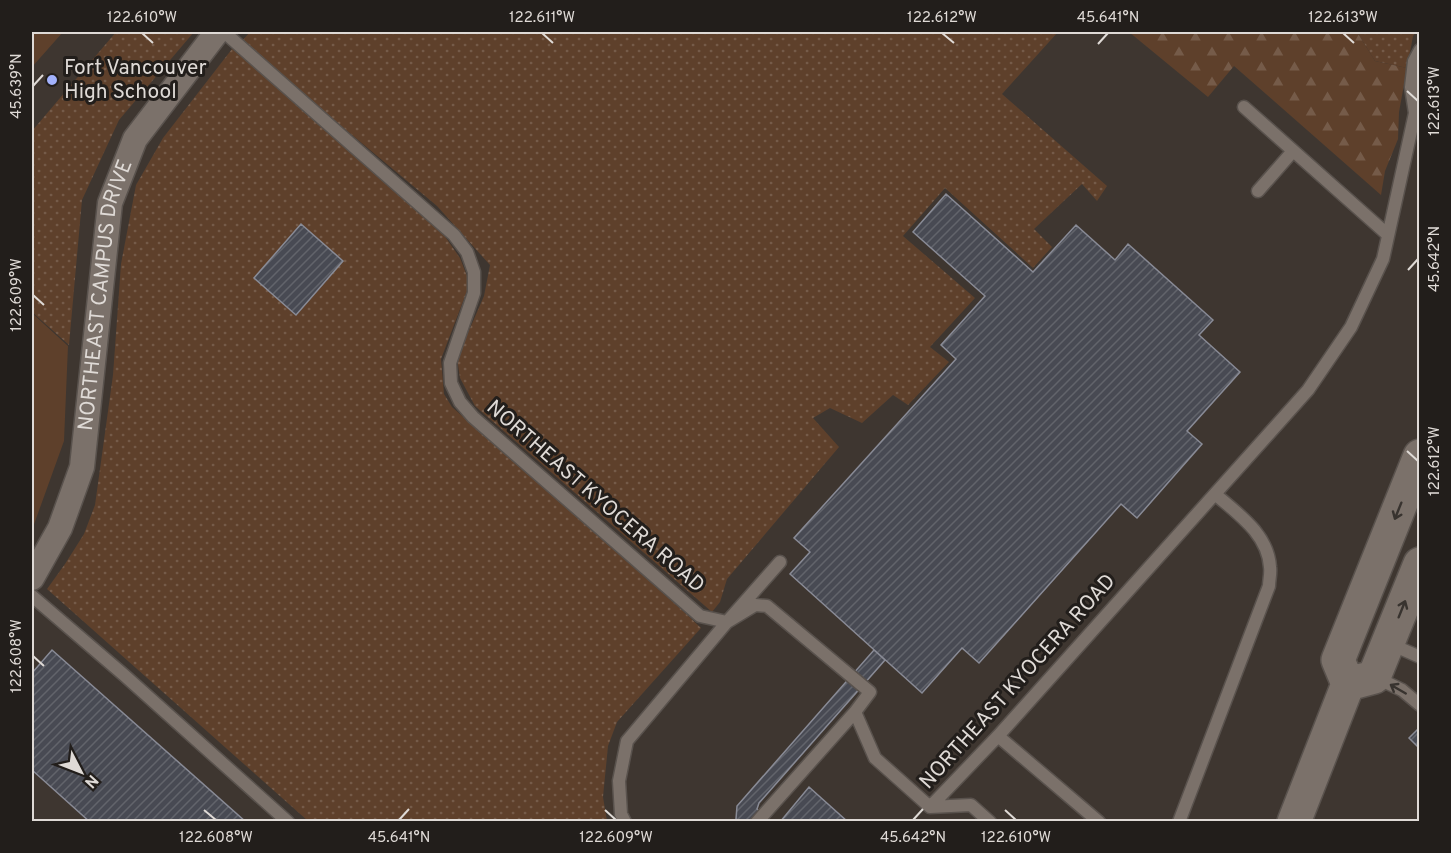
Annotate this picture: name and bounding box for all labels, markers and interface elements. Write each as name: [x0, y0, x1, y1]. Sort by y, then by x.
text: 122.610°W: [107, 9, 177, 28]
text: 122.611°W: [509, 9, 575, 28]
text: 122.612°W: [907, 9, 977, 28]
text: 45.641°N: [1077, 9, 1139, 28]
text: 122.613°W: [1308, 9, 1378, 28]
text: 45.639°N: [8, 53, 27, 119]
place label: Fort Vancouver High School: [64, 55, 207, 106]
text: 122.613°W: [1426, 66, 1445, 136]
marker: Fort Vancouver High School: [45, 73, 59, 87]
street label: NORTHEAST CAMPUS DRIVE: [72, 156, 139, 432]
text: 45.642°N: [1426, 226, 1445, 292]
text: 122.609°W: [8, 258, 27, 332]
street label: NORTHEAST KYOCERA ROAD: [480, 395, 710, 599]
text: 122.612°W: [1426, 426, 1445, 496]
one-way arrow: [1392, 501, 1403, 519]
street label: NORTHEAST KYOCERA ROAD: [914, 569, 1122, 795]
one-way arrow: [1397, 600, 1408, 618]
text: 122.608°W: [8, 619, 27, 693]
one-way arrow: [1390, 683, 1407, 695]
north arrow: [51, 742, 111, 802]
text: N: [79, 770, 102, 792]
text: 122.608°W: [179, 829, 253, 848]
text: 45.641°N: [368, 829, 430, 848]
text: 122.609°W: [579, 829, 653, 848]
text: 45.642°N: [880, 829, 946, 848]
text: 122.610°W: [981, 829, 1051, 848]

